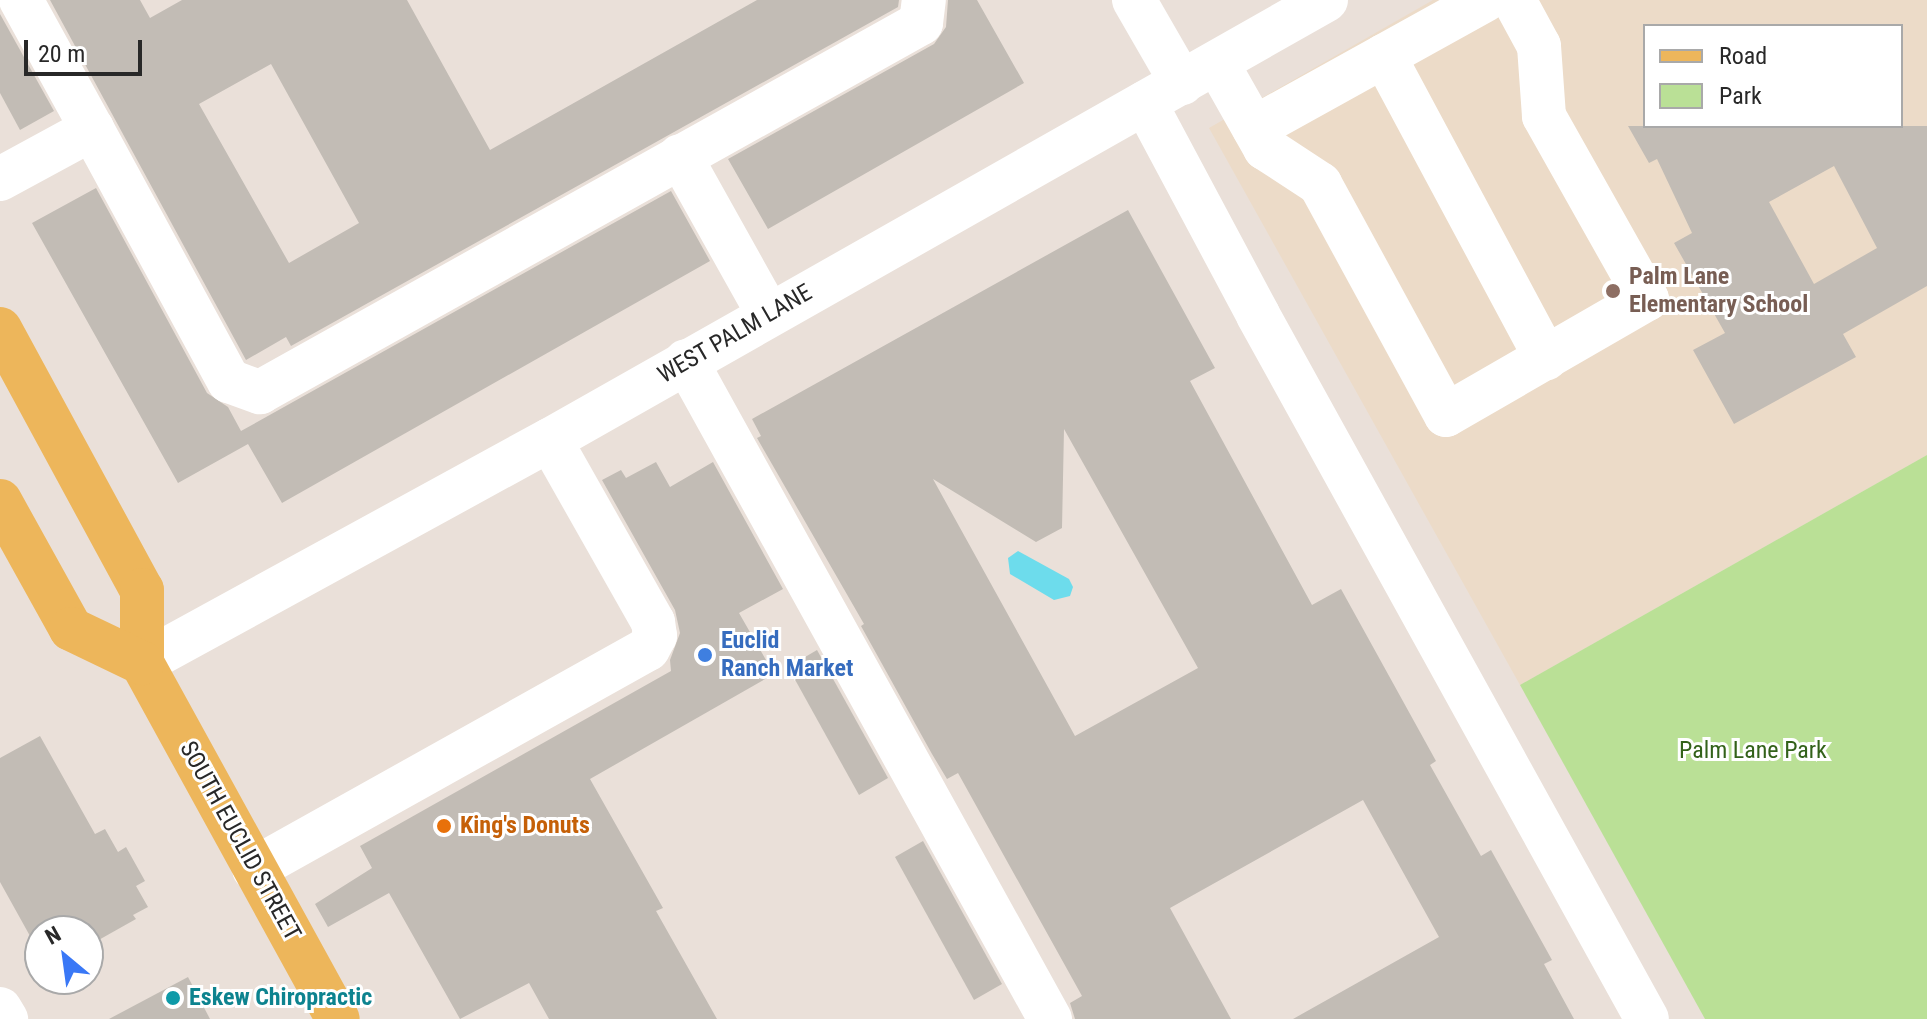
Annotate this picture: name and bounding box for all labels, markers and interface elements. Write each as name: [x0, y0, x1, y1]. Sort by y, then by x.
scale bar: [28, 24, 146, 74]
legend: [1643, 24, 1903, 128]
text: 20 m: [38, 40, 85, 68]
text: Road: [1719, 42, 1767, 70]
text: Park: [1719, 82, 1762, 110]
place label: Palm Lane Elementary School: [1629, 263, 1808, 319]
street label: WEST PALM LANE: [653, 278, 817, 390]
marker: Palm Lane Elementary School: [1604, 282, 1622, 300]
place label: Euclid Ranch Market: [721, 627, 853, 683]
marker: Euclid Ranch Market: [696, 646, 714, 664]
street label: SOUTH EUCLID STREET: [173, 736, 307, 946]
park label: Palm Lane Park: [1679, 737, 1827, 765]
place label: King's Donuts: [460, 812, 590, 840]
marker: King's Donuts: [435, 817, 453, 835]
north arrow: [24, 915, 104, 995]
text: N: [41, 921, 65, 950]
place label: Eskew Chiropractic: [189, 984, 372, 1012]
marker: Eskew Chiropractic: [164, 989, 182, 1007]

